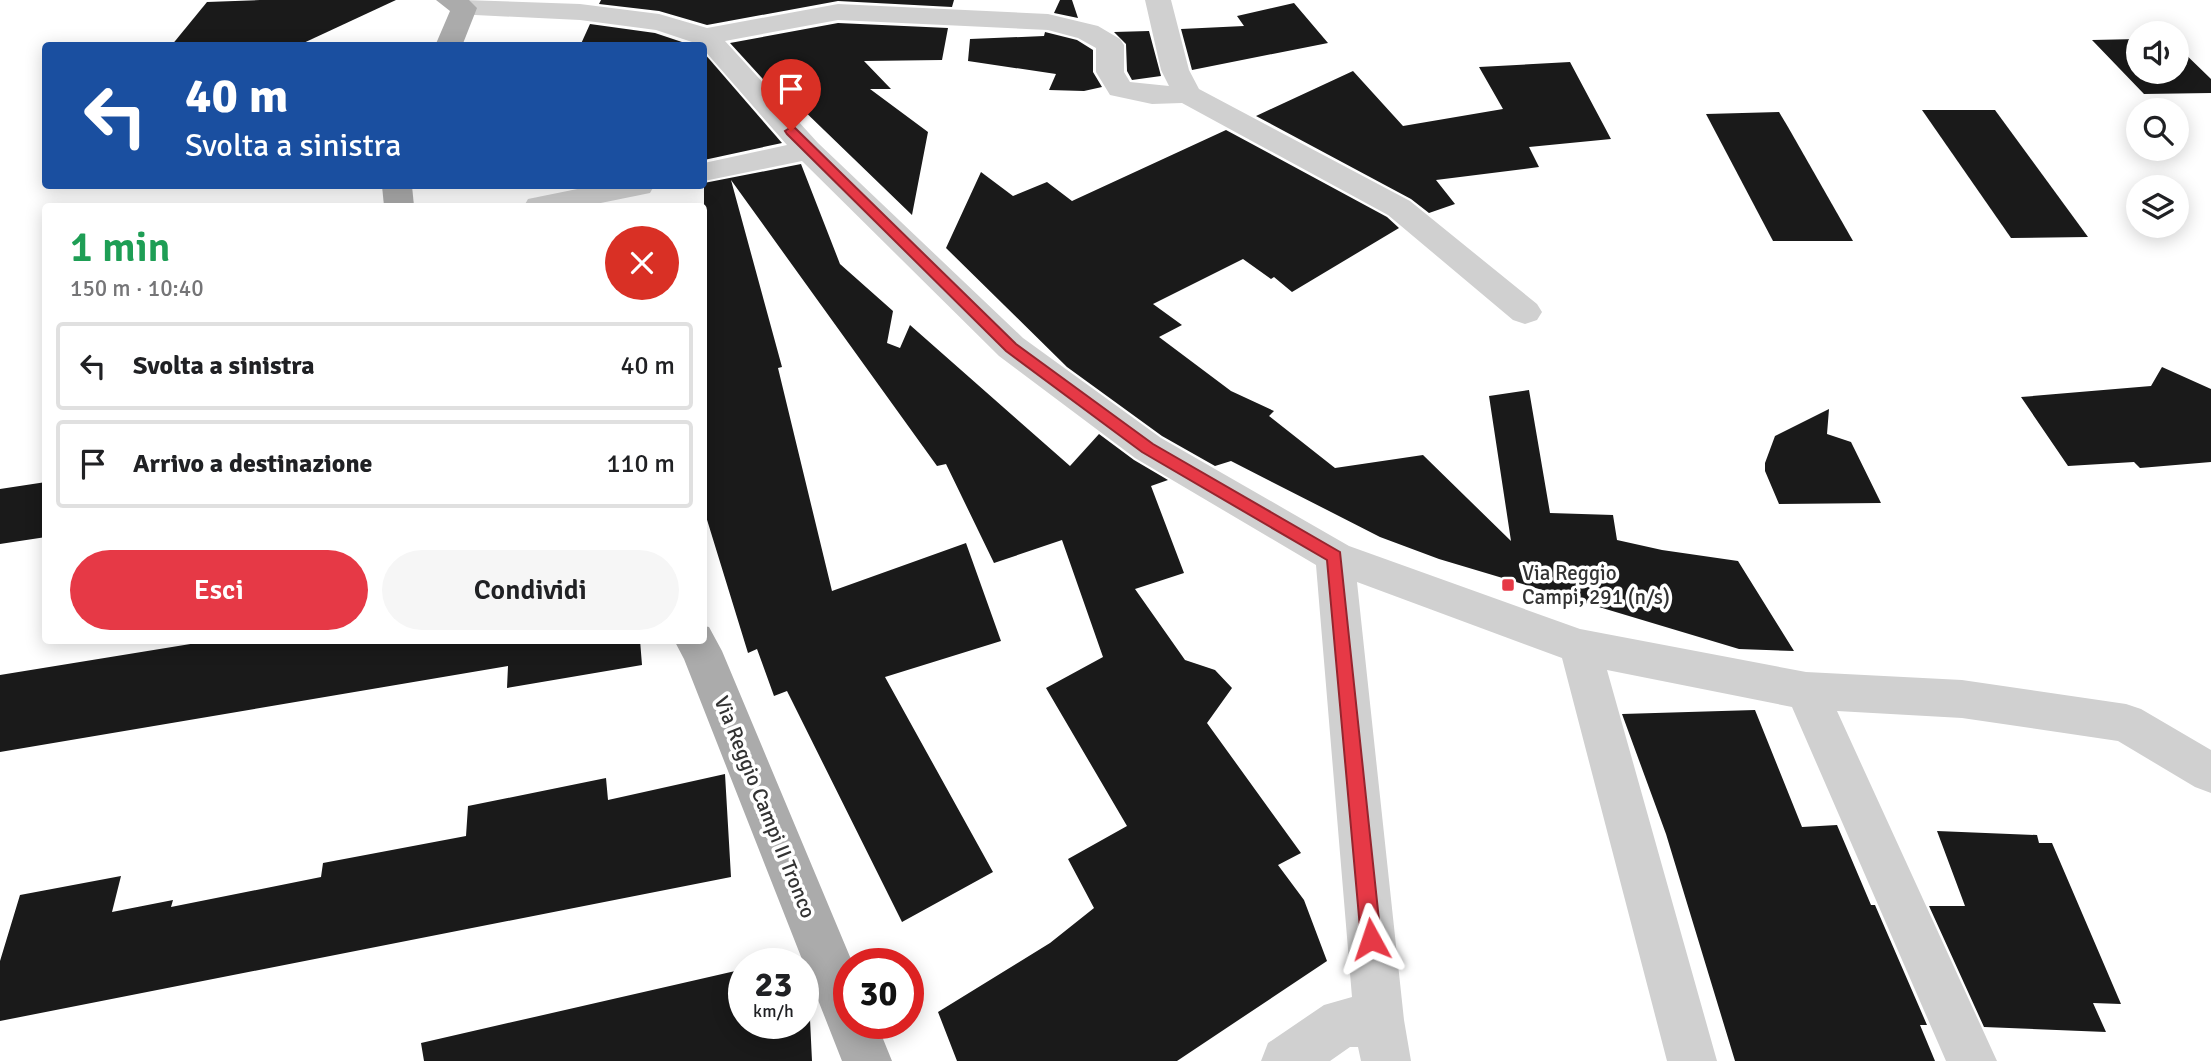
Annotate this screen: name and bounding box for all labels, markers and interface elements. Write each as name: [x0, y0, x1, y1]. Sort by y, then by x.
map controls: [2126, 21, 2189, 238]
button: sound: [2126, 21, 2189, 84]
pin: [761, 59, 821, 131]
text: 40 m: [185, 66, 288, 126]
icon: left: [70, 70, 161, 161]
icon: arrive: [772, 70, 810, 108]
button: search: [2126, 98, 2189, 161]
text: Svolta a sinistra: [185, 126, 401, 165]
button: layers: [2126, 175, 2189, 238]
text: 1 min: [70, 222, 171, 273]
button: close: [605, 226, 679, 300]
text: 150 m · 10:40: [70, 274, 204, 303]
icon: left: [74, 347, 112, 385]
text: Svolta a sinistra: [133, 350, 315, 382]
text: 40 m: [620, 350, 675, 382]
icon: arrive: [74, 445, 112, 483]
text: Arrivo a destinazione: [133, 448, 373, 480]
text: 110 m: [606, 448, 675, 480]
button: Esci: [70, 550, 368, 630]
button: Condividi: [382, 550, 679, 630]
place label: Via Reggio Campi, 291 (n/s): [1522, 560, 1670, 610]
marker: Via Reggio Campi, 291 (n/s): [1500, 577, 1516, 593]
street label: Via Reggio Campi II Tronco: [709, 692, 821, 922]
position arrow: [1334, 902, 1408, 976]
speed limit sign: 30: [833, 948, 924, 1039]
text: 23: [755, 963, 792, 1006]
text: km/h: [753, 1000, 794, 1022]

